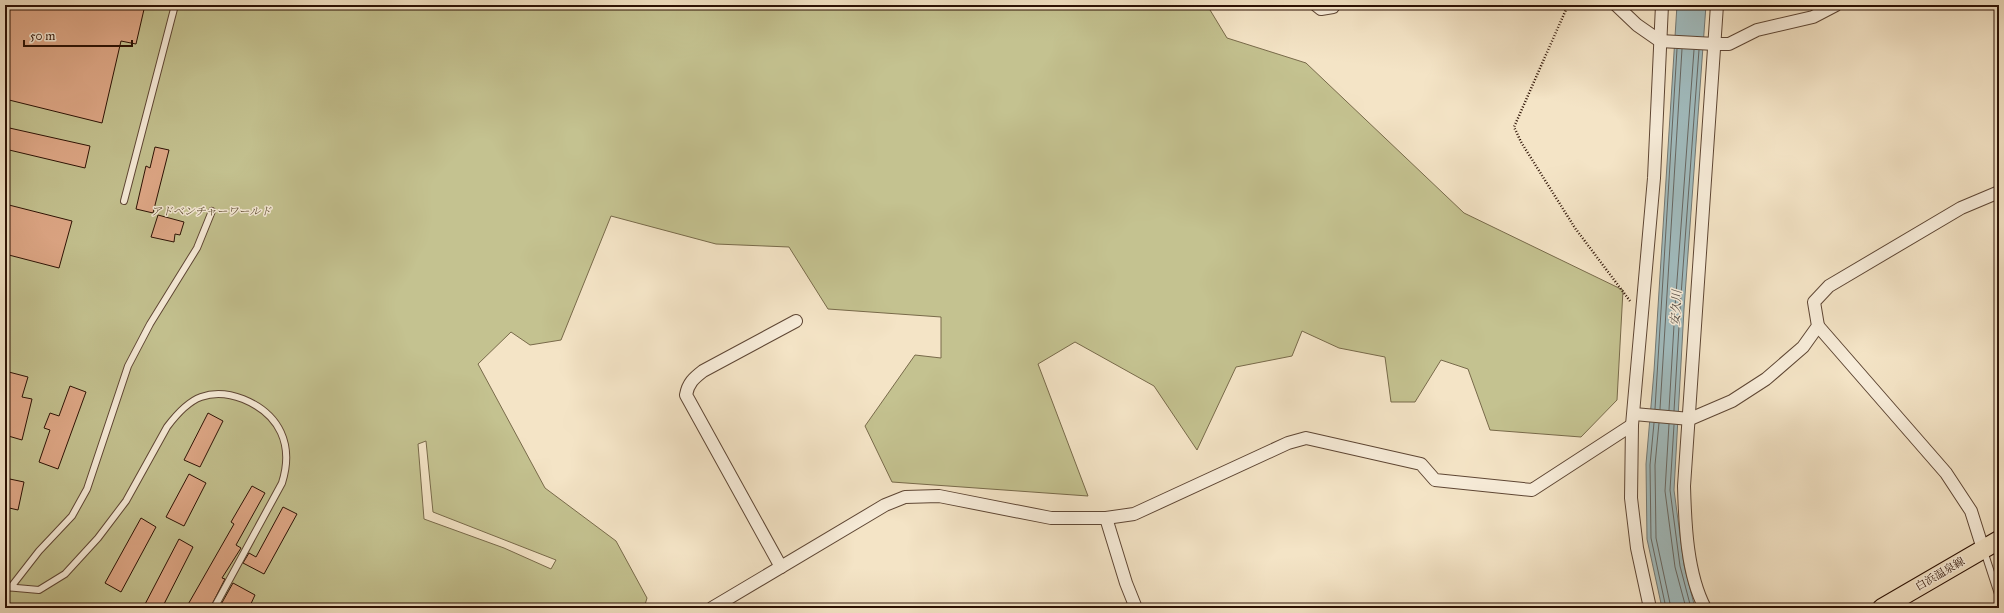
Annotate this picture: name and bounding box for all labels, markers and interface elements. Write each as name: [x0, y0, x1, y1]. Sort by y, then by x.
scale bar: [24, 22, 132, 48]
text: 50 m: [30, 29, 55, 43]
park label: アドベンチャーワールド: [151, 205, 272, 218]
water label: 安久川: [1668, 288, 1684, 326]
street label: 白浜温泉線: [1913, 555, 1967, 593]

